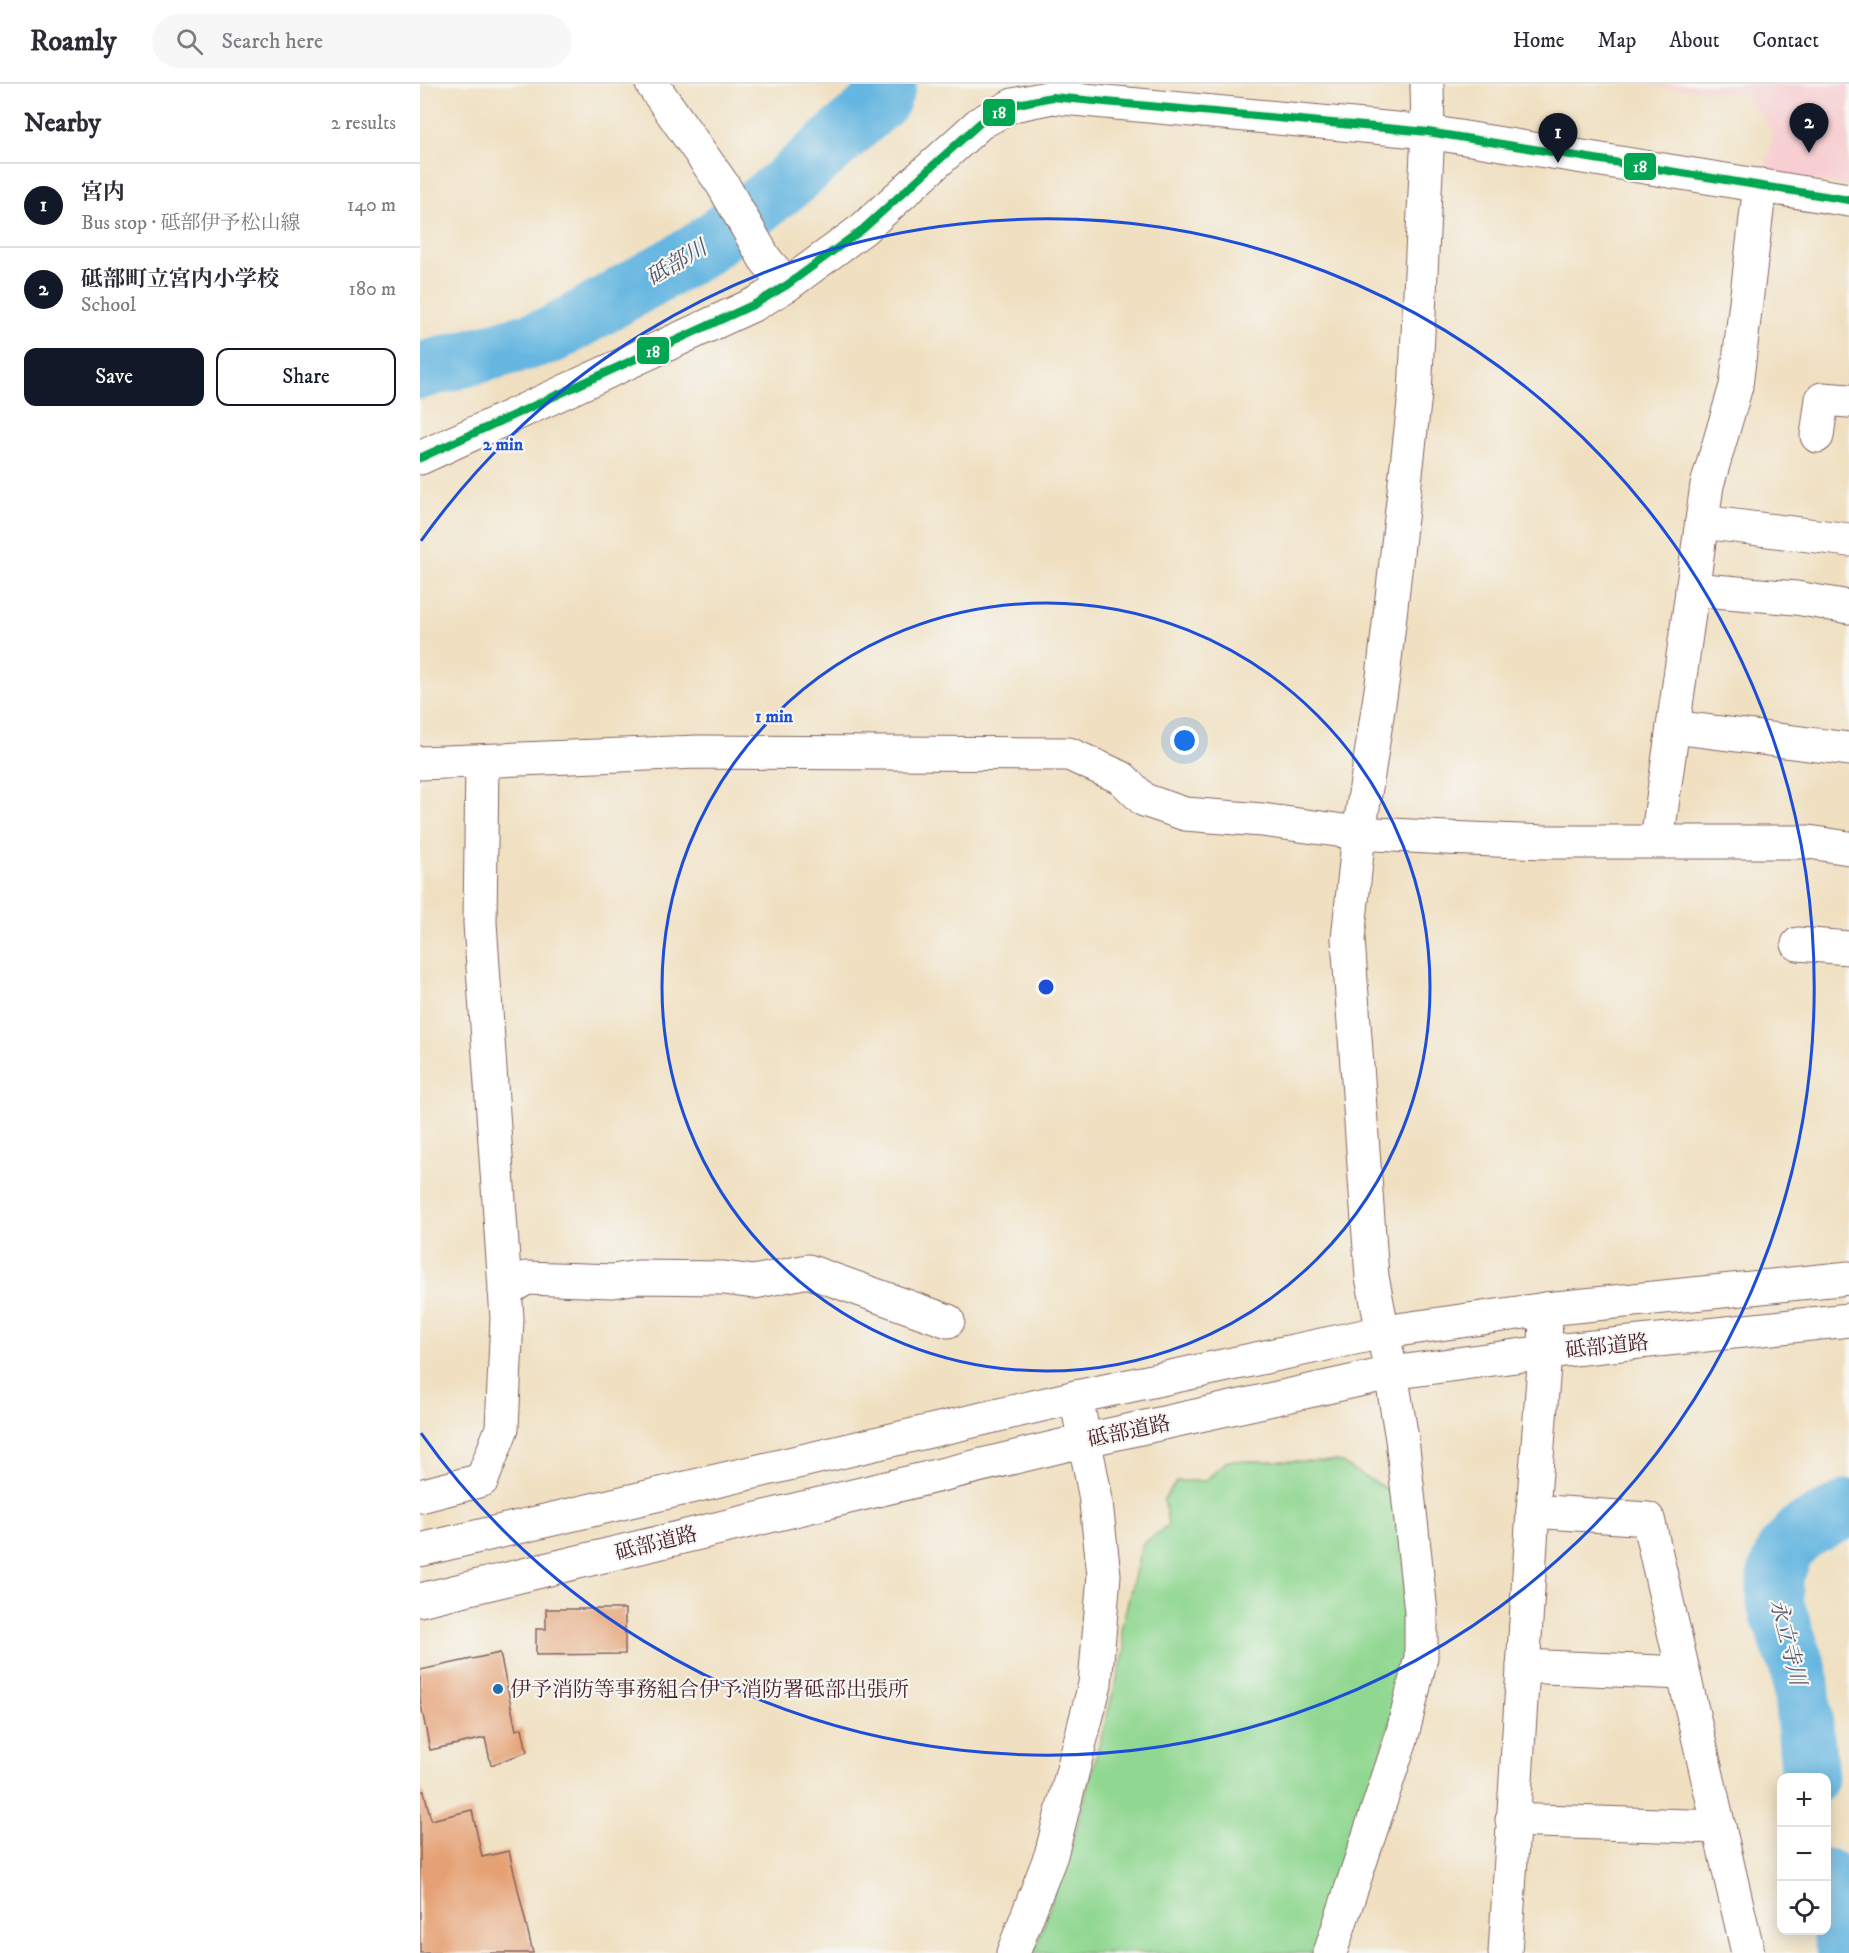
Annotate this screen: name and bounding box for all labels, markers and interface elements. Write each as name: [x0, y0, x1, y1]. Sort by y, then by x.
search box: [152, 14, 572, 68]
text: Roamly: [30, 24, 116, 59]
icon: search: [173, 25, 206, 58]
text: Search here: [221, 28, 323, 55]
text: Home: [1513, 28, 1565, 54]
text: Map: [1598, 28, 1636, 54]
text: About: [1669, 28, 1720, 54]
text: Contact: [1753, 28, 1819, 54]
line badge: 18: [982, 98, 1016, 127]
text: 18: [992, 103, 1006, 123]
pin: 2: [1790, 104, 1828, 153]
text: Nearby: [24, 107, 101, 140]
text: 2 results: [331, 111, 396, 136]
pin: 1: [1538, 113, 1578, 163]
line badge: 18: [1623, 152, 1657, 181]
text: 18: [1633, 157, 1647, 177]
text: 宮内: [81, 179, 125, 206]
text: 1: [40, 193, 47, 218]
text: 140 m: [347, 193, 396, 218]
text: Bus stop · 砥部伊予松山線: [81, 211, 301, 236]
water label: 砥部川: [642, 234, 714, 292]
text: 砥部町立宮内小学校: [81, 266, 279, 293]
text: 2: [39, 277, 48, 302]
text: 180 m: [349, 277, 396, 302]
text: School: [81, 293, 136, 318]
line badge: 18: [636, 336, 670, 365]
text: 18: [646, 342, 660, 362]
button: Save: [24, 348, 204, 406]
button: Share: [216, 348, 396, 406]
text: 2 min: [483, 434, 524, 456]
text: 1 min: [755, 706, 794, 728]
your location: [1170, 726, 1199, 755]
centre of rings: [1036, 977, 1056, 997]
street label: 砥部道路: [1564, 1330, 1650, 1364]
street label: 砥部道路: [1085, 1411, 1173, 1453]
street label: 砥部道路: [612, 1521, 700, 1567]
water label: 永立寺川: [1764, 1596, 1812, 1690]
place label: 伊予消防等事務組合伊予消防署砥部出張所: [510, 1677, 909, 1703]
marker: 伊予消防等事務組合伊予消防署砥部出張所: [491, 1682, 505, 1696]
map controls: [1777, 1773, 1831, 1935]
button: +: [1777, 1773, 1831, 1827]
button: −: [1777, 1827, 1831, 1881]
button: locate: [1777, 1881, 1831, 1935]

